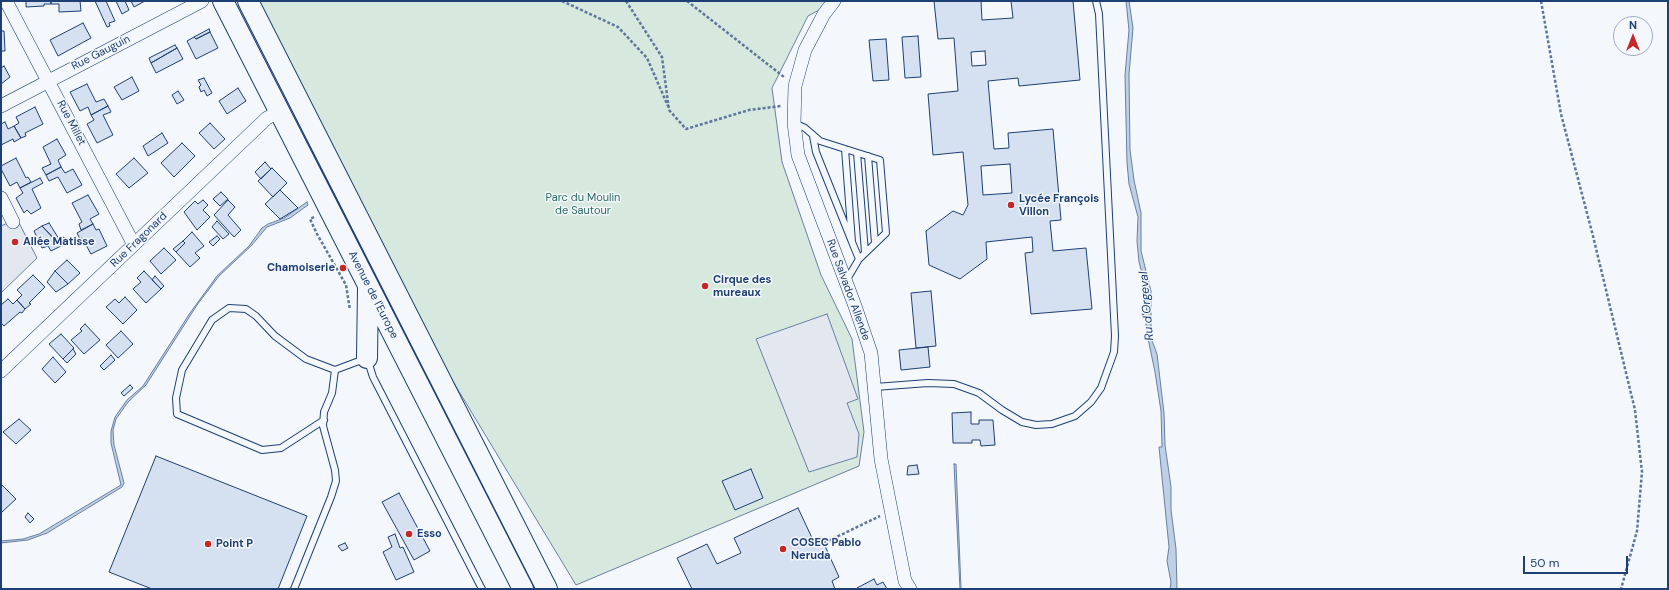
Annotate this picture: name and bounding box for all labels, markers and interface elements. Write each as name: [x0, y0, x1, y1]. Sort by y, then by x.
north arrow: [1613, 16, 1653, 56]
text: N: [1629, 18, 1637, 32]
street label: Rue Gauguin: [69, 33, 133, 73]
street label: Rue Millet: [54, 98, 88, 148]
park label: Parc du Moulin de Sautour: [546, 191, 620, 217]
place label: Lycée François Villon: [1019, 192, 1099, 218]
marker: Lycée François Villon: [1006, 200, 1016, 210]
street label: Rue Fragonard: [108, 210, 170, 270]
place label: Allée Matisse: [23, 235, 95, 249]
marker: Allée Matisse: [10, 237, 20, 247]
street label: Rue Salvador Allende: [824, 238, 872, 342]
street label: Avenue de l'Europe: [345, 249, 401, 341]
place label: Chamoiserie: [267, 261, 335, 275]
marker: Chamoiserie: [338, 263, 348, 273]
water label: Ru d'Orgeval: [1137, 271, 1157, 341]
place label: Cirque des mureaux: [713, 273, 771, 299]
marker: Cirque des mureaux: [700, 281, 710, 291]
place label: Esso: [417, 527, 442, 541]
marker: Esso: [404, 529, 414, 539]
place label: COSEC Pablo Neruda: [791, 536, 861, 562]
place label: Point P: [216, 537, 253, 551]
marker: Point P: [203, 539, 213, 549]
marker: COSEC Pablo Neruda: [778, 544, 788, 554]
scale bar: [1525, 548, 1630, 574]
text: 50 m: [1530, 555, 1559, 571]

